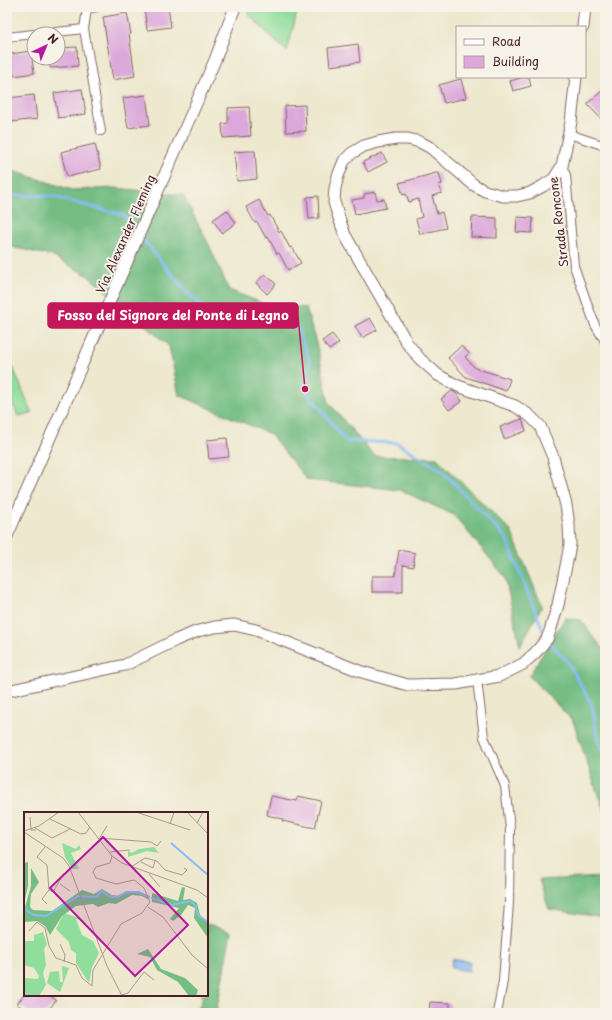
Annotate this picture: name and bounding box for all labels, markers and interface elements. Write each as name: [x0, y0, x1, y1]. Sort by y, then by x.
north arrow: [26, 26, 66, 66]
legend: [456, 26, 586, 78]
text: N: [44, 29, 63, 48]
text: Road: [492, 32, 521, 50]
text: Building: [492, 52, 539, 70]
street label: Via Alexander Fleming: [91, 172, 159, 296]
street label: Strada Roncone: [543, 175, 572, 268]
callout: Fosso del Signore del Ponte di Legno: [48, 303, 298, 328]
text: Fosso del Signore del Ponte di Legno: [57, 305, 289, 324]
inset map: [24, 812, 208, 996]

